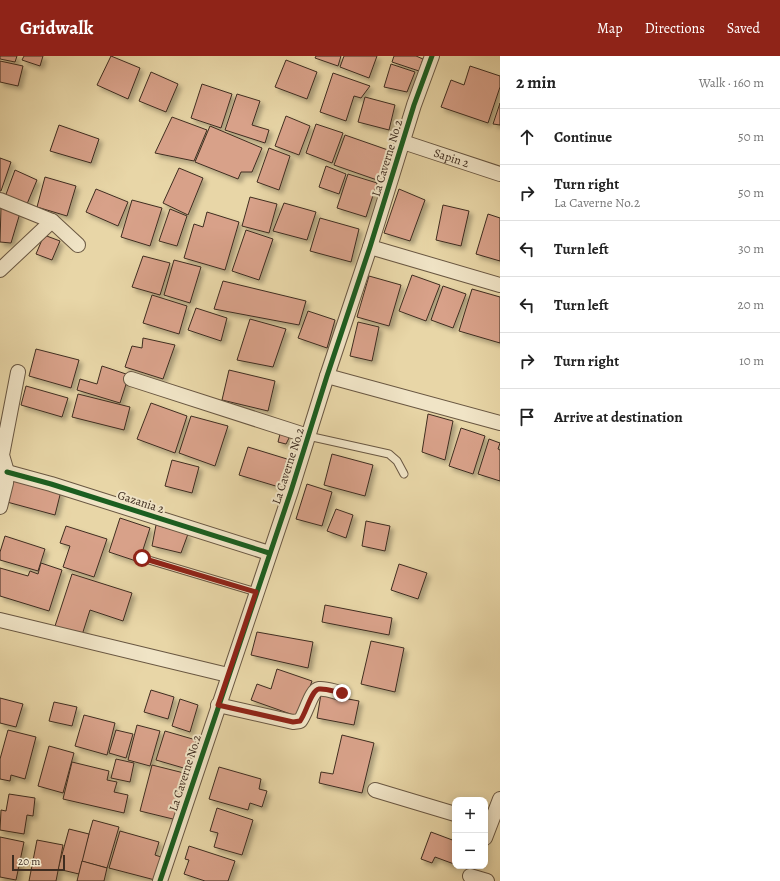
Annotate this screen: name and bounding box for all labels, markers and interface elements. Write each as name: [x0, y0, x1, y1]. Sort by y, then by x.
text: Gridwalk: [20, 15, 93, 41]
text: Map: [597, 19, 623, 38]
text: Directions: [645, 19, 705, 38]
text: Saved: [727, 19, 760, 38]
text: 2 min: [516, 71, 556, 94]
text: Walk · 160 m: [699, 74, 764, 91]
street label: La Caverne No.2: [368, 117, 406, 198]
icon: ahead: [516, 126, 538, 148]
text: Continue: [554, 127, 612, 147]
text: 50 m: [738, 128, 764, 145]
street label: Sapin 2: [432, 145, 471, 171]
text: Turn right: [554, 174, 619, 194]
icon: right: [516, 182, 538, 204]
text: 50 m: [738, 184, 764, 201]
text: La Caverne No.2: [554, 194, 640, 211]
icon: left: [516, 238, 538, 260]
text: Turn left: [554, 239, 609, 259]
text: 30 m: [738, 240, 764, 257]
icon: left: [516, 294, 538, 316]
text: Turn left: [554, 295, 609, 315]
text: 20 m: [738, 296, 764, 313]
icon: right: [516, 350, 538, 372]
text: Turn right: [554, 351, 619, 371]
text: 10 m: [739, 352, 764, 369]
icon: arrive: [516, 406, 538, 428]
text: Arrive at destination: [554, 407, 683, 427]
street label: La Caverne No.2: [268, 425, 308, 506]
street label: Gazania 2: [116, 487, 167, 517]
route start: [133, 549, 151, 567]
route end: [333, 684, 351, 702]
street label: La Caverne No.2: [165, 732, 205, 813]
map controls: [452, 797, 488, 869]
button: +: [452, 797, 488, 833]
button: −: [452, 833, 488, 869]
scale bar: [12, 853, 65, 872]
text: 20 m: [18, 854, 40, 869]

